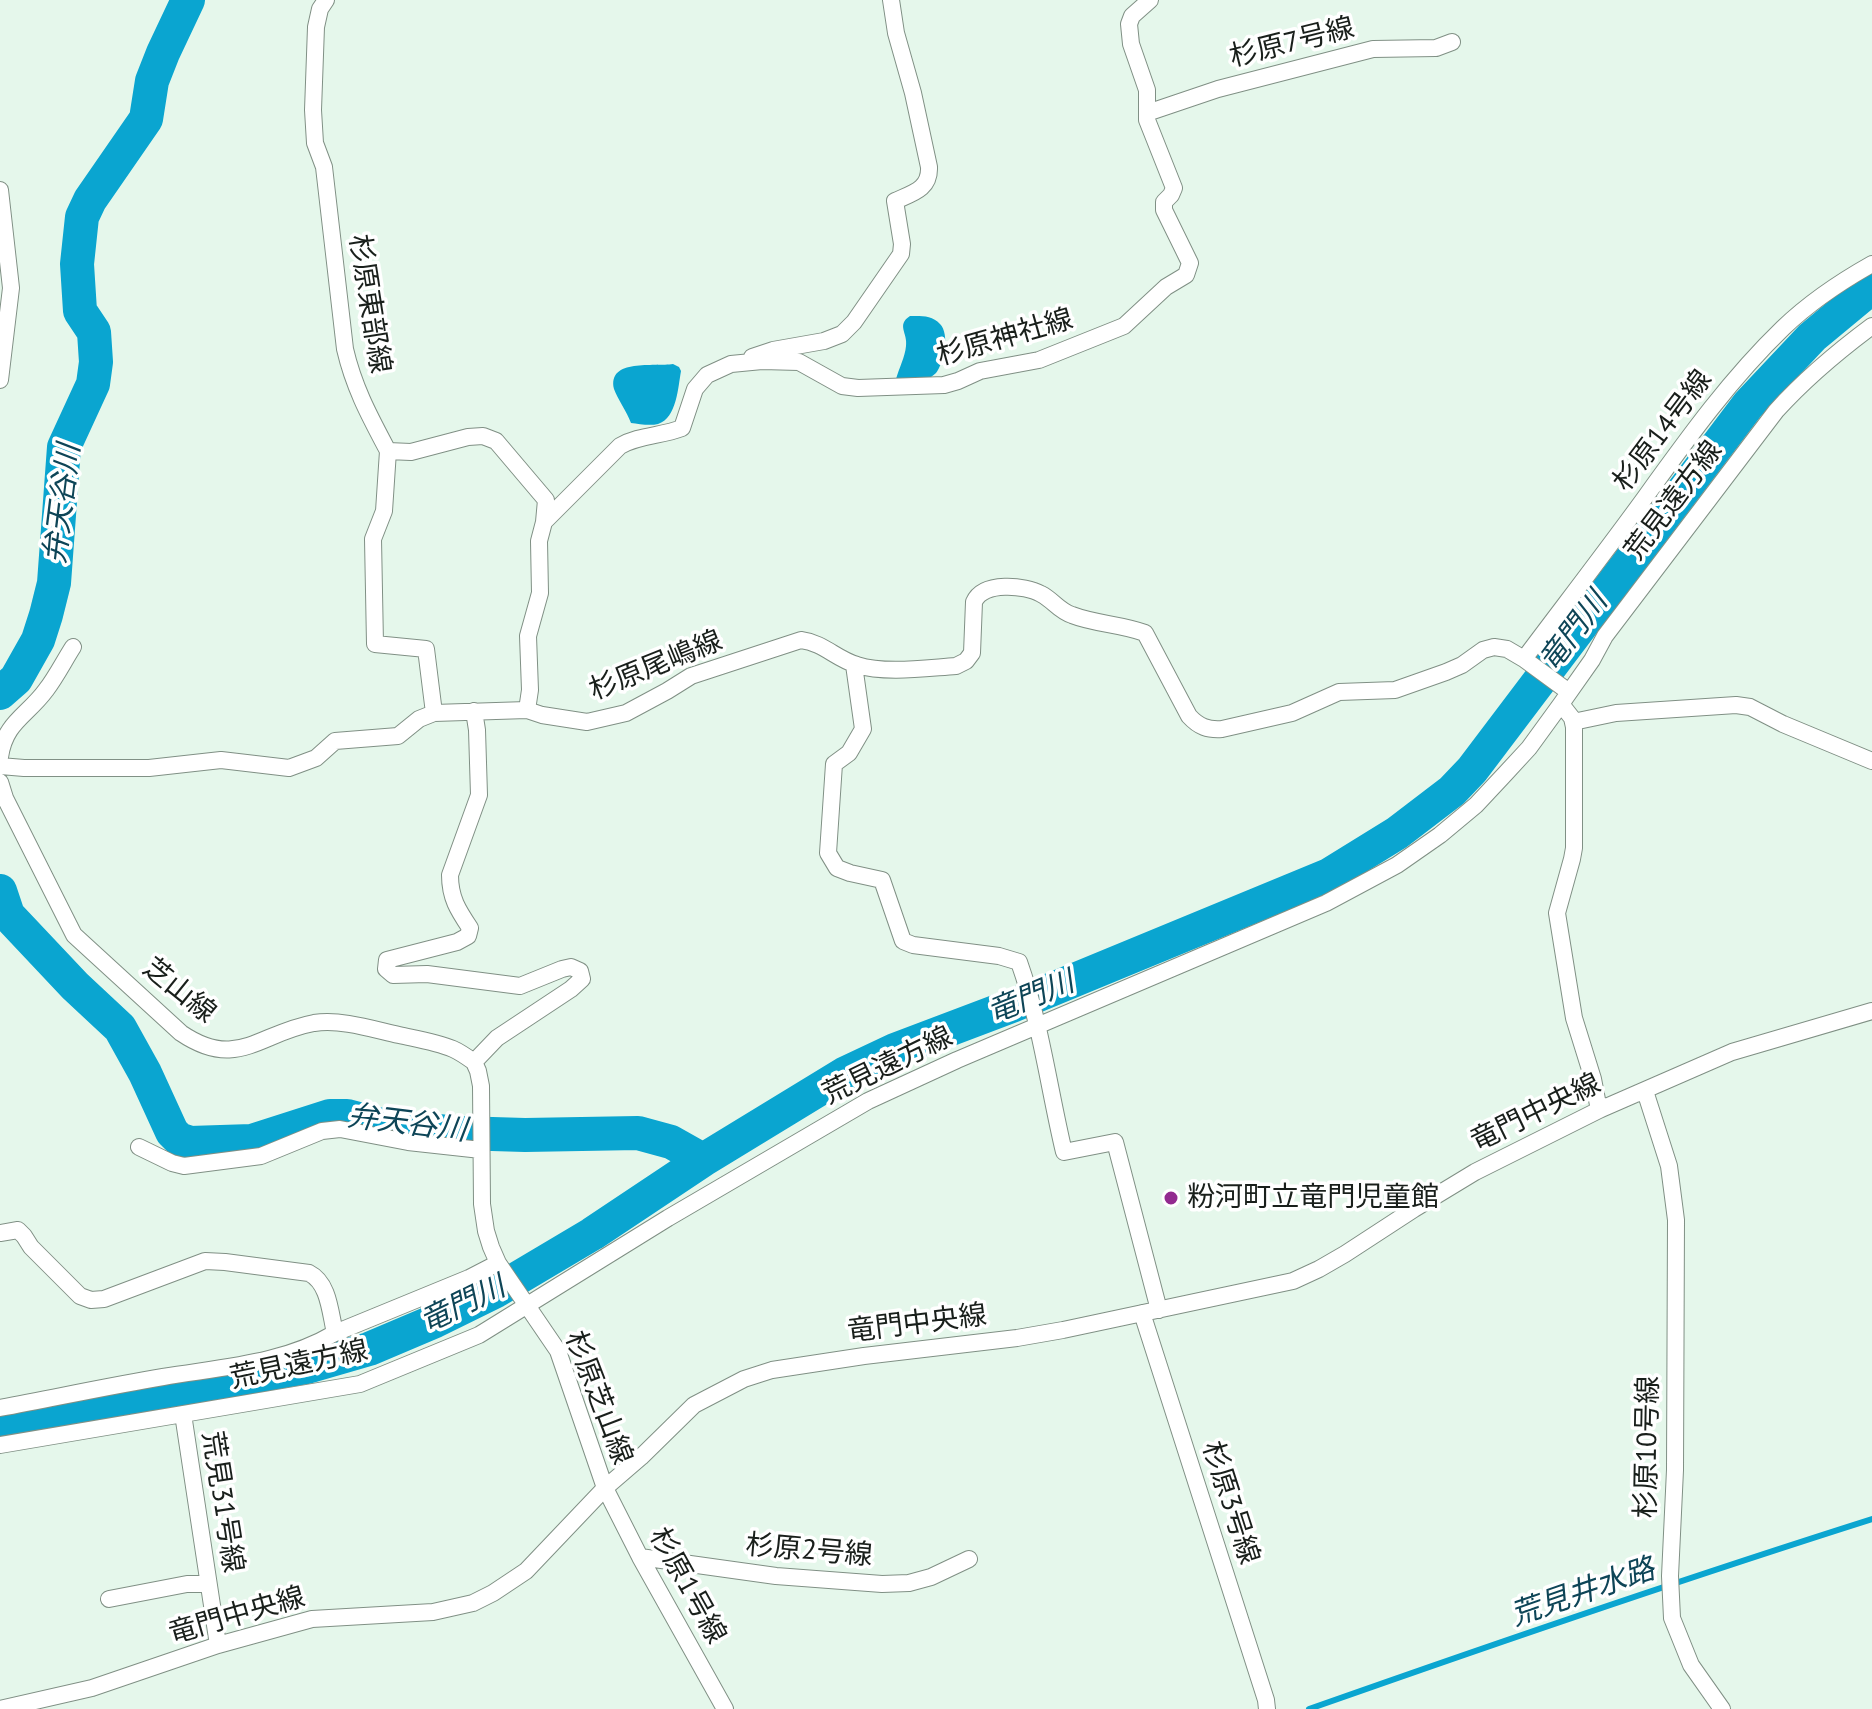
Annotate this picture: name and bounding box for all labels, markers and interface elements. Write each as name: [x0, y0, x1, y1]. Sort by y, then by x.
street label: 杉原7号線: [1226, 11, 1358, 75]
street label: 杉原東部線: [341, 232, 397, 376]
street label: 杉原神社線: [933, 303, 1077, 373]
street label: 杉原14号線: [1607, 364, 1719, 498]
street label: 荒見遠方線: [1618, 435, 1730, 567]
water label: 弁天谷川: [38, 442, 88, 566]
water label: 竜門川: [1533, 585, 1615, 679]
street label: 杉原尾嶋線: [585, 624, 727, 708]
street label: 芝山線: [136, 952, 222, 1030]
water label: 竜門川: [983, 964, 1079, 1032]
street label: 荒見遠方線: [818, 1020, 958, 1112]
street label: 竜門中央線: [1466, 1067, 1606, 1159]
water label: 弁天谷川: [345, 1099, 469, 1149]
place label: 粉河町立竜門児童館: [1187, 1181, 1439, 1215]
marker: 粉河町立竜門児童館: [1162, 1189, 1180, 1207]
water label: 竜門川: [415, 1269, 511, 1341]
street label: 竜門中央線: [845, 1299, 989, 1349]
street label: 杉原芝山線: [557, 1327, 639, 1469]
street label: 荒見遠方線: [227, 1334, 371, 1396]
street label: 杉原10号線: [1630, 1375, 1666, 1519]
street label: 荒見31号線: [194, 1429, 250, 1575]
street label: 杉原3号線: [1194, 1437, 1266, 1569]
street label: 杉原1号線: [641, 1522, 733, 1650]
street label: 杉原2号線: [744, 1529, 874, 1573]
water label: 荒見井水路: [1506, 1552, 1660, 1634]
street label: 竜門中央線: [165, 1581, 309, 1651]

